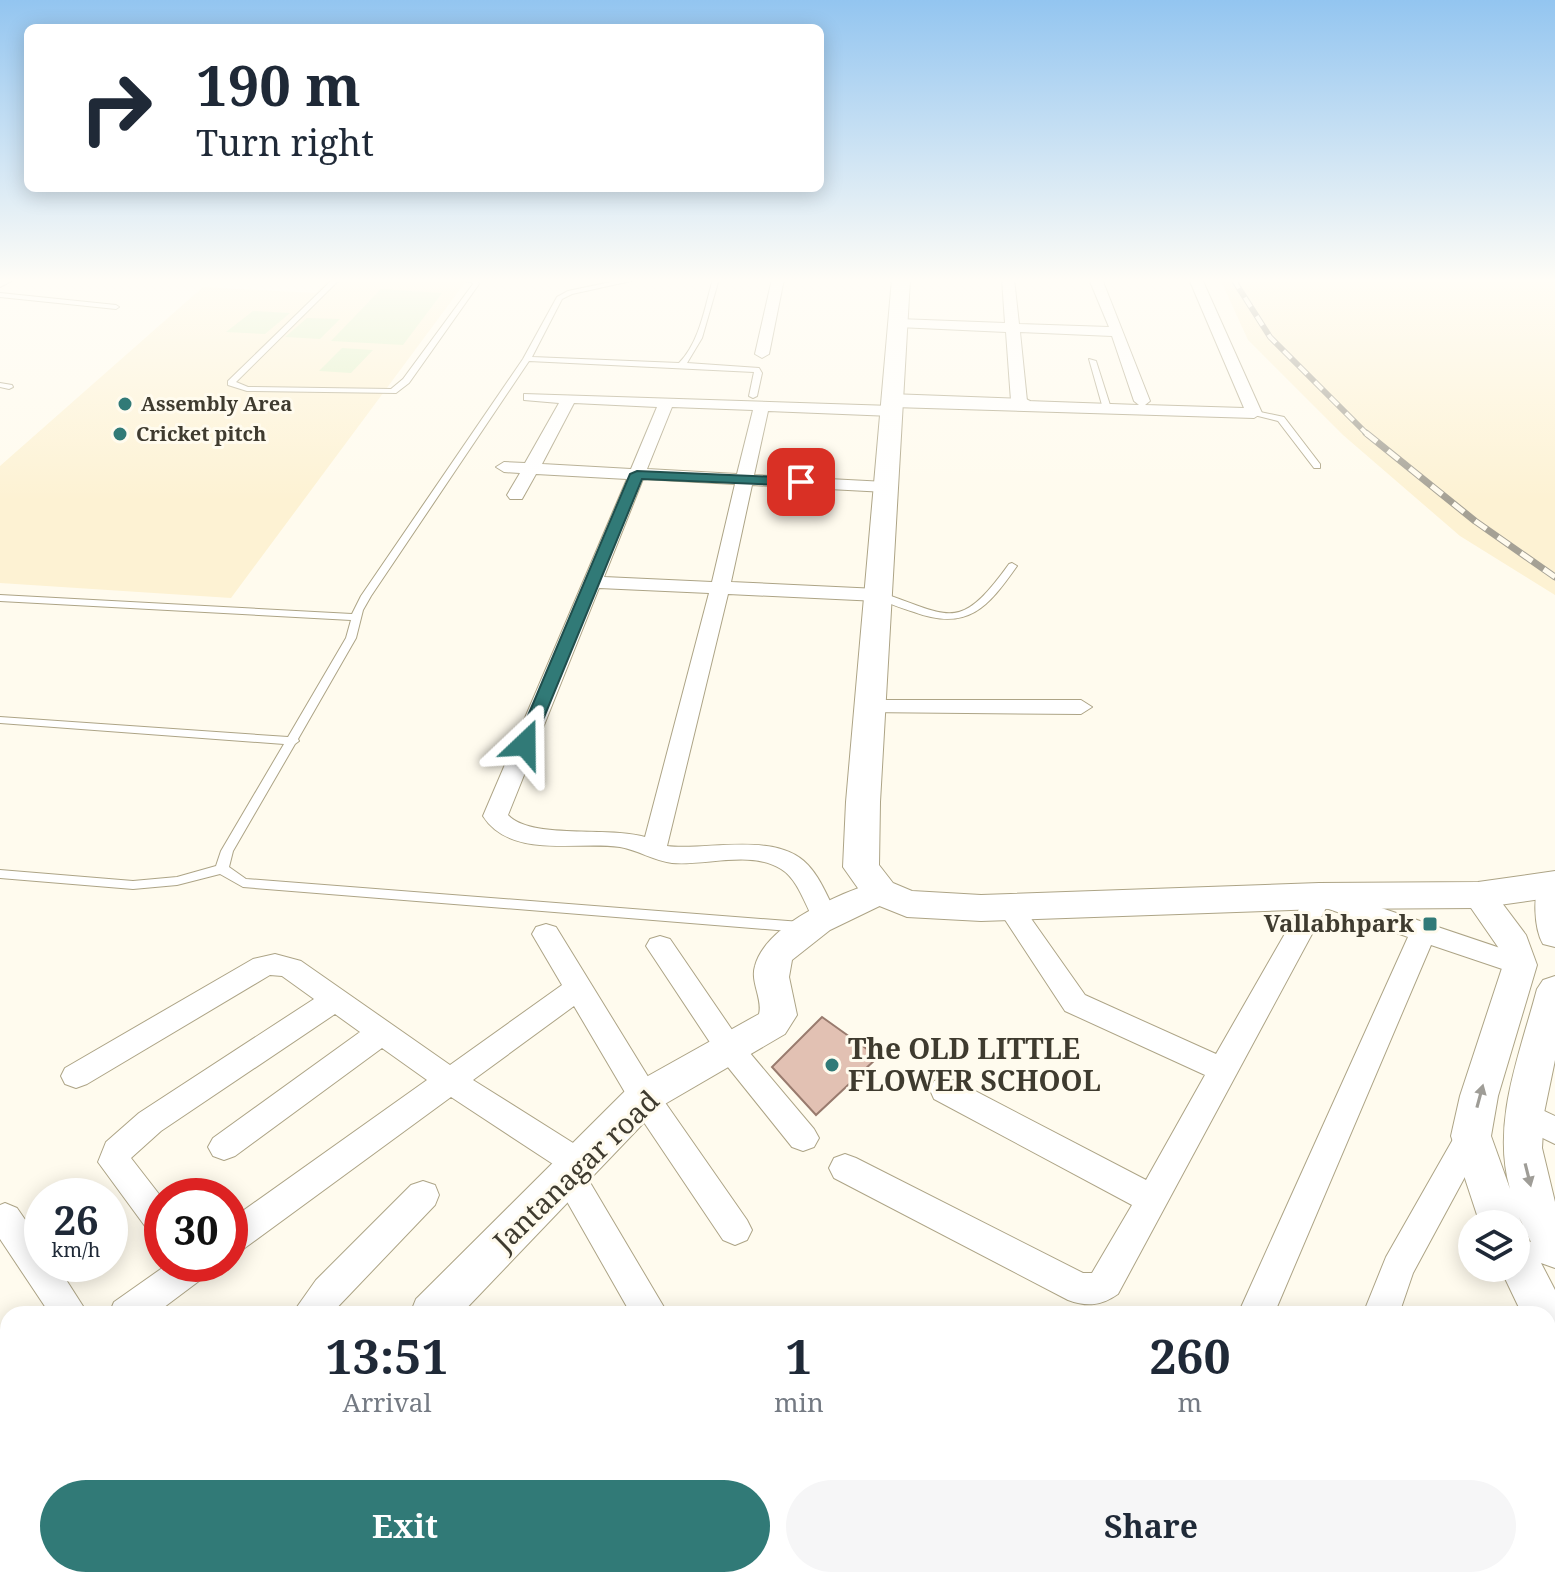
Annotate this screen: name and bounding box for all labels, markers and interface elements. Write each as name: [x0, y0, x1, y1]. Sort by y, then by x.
text: 190 m: [196, 46, 361, 122]
icon: right: [64, 56, 168, 160]
text: Turn right: [196, 118, 374, 167]
place label: Assembly Area: [141, 390, 292, 417]
marker: Assembly Area: [116, 395, 134, 413]
place label: Cricket pitch: [136, 420, 266, 447]
marker: Cricket pitch: [111, 425, 129, 443]
pin: [767, 448, 835, 516]
icon: arrive: [779, 460, 823, 504]
position arrow: [483, 702, 567, 786]
place label: Vallabhpark: [1264, 906, 1415, 939]
marker: Vallabhpark: [1421, 915, 1439, 933]
place label: The OLD LITTLE FLOWER SCHOOL: [848, 1029, 1101, 1099]
marker: The OLD LITTLE FLOWER SCHOOL: [823, 1056, 841, 1074]
street label: Jantanagar road: [483, 1081, 667, 1260]
one-way arrow: [1474, 1083, 1486, 1108]
one-way arrow: [1523, 1162, 1535, 1187]
speed limit sign: 30: [144, 1178, 248, 1282]
text: 26: [53, 1192, 99, 1247]
map controls: [1458, 1210, 1530, 1282]
button: layers: [1458, 1210, 1530, 1282]
text: km/h: [51, 1236, 101, 1263]
text: 13:51: [325, 1323, 449, 1388]
text: 1: [785, 1323, 812, 1388]
text: 260: [1149, 1323, 1231, 1388]
text: Arrival: [343, 1384, 431, 1420]
text: min: [774, 1384, 824, 1420]
text: m: [1178, 1384, 1202, 1420]
button: Exit: [40, 1480, 770, 1572]
button: Share: [786, 1480, 1516, 1572]

